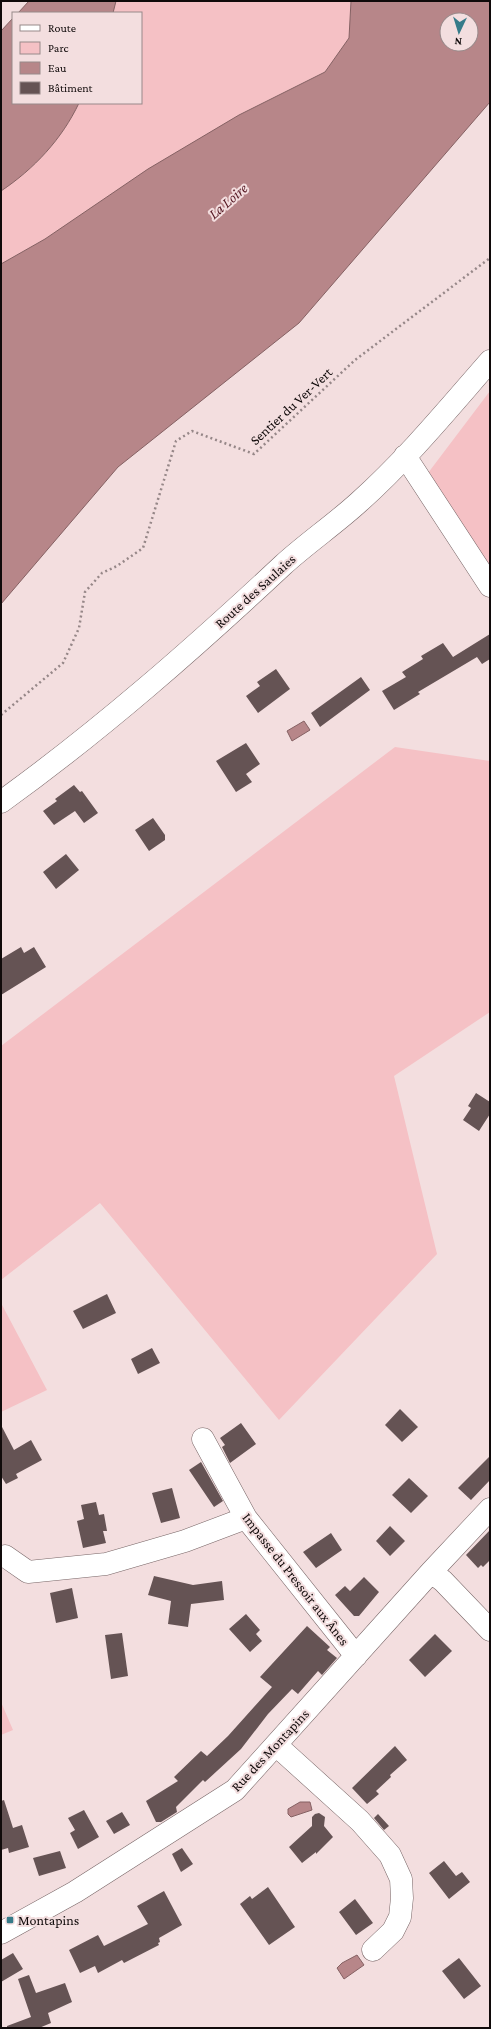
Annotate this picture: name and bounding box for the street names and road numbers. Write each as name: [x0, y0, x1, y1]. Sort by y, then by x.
street label: Sentier du Ver-Vert: [247, 364, 336, 448]
street label: Route des Saulaies: [211, 551, 299, 631]
street label: Impasse du Pressoir aux Ânes: [239, 1510, 353, 1648]
street label: Rue des Montapins: [228, 1706, 312, 1794]

